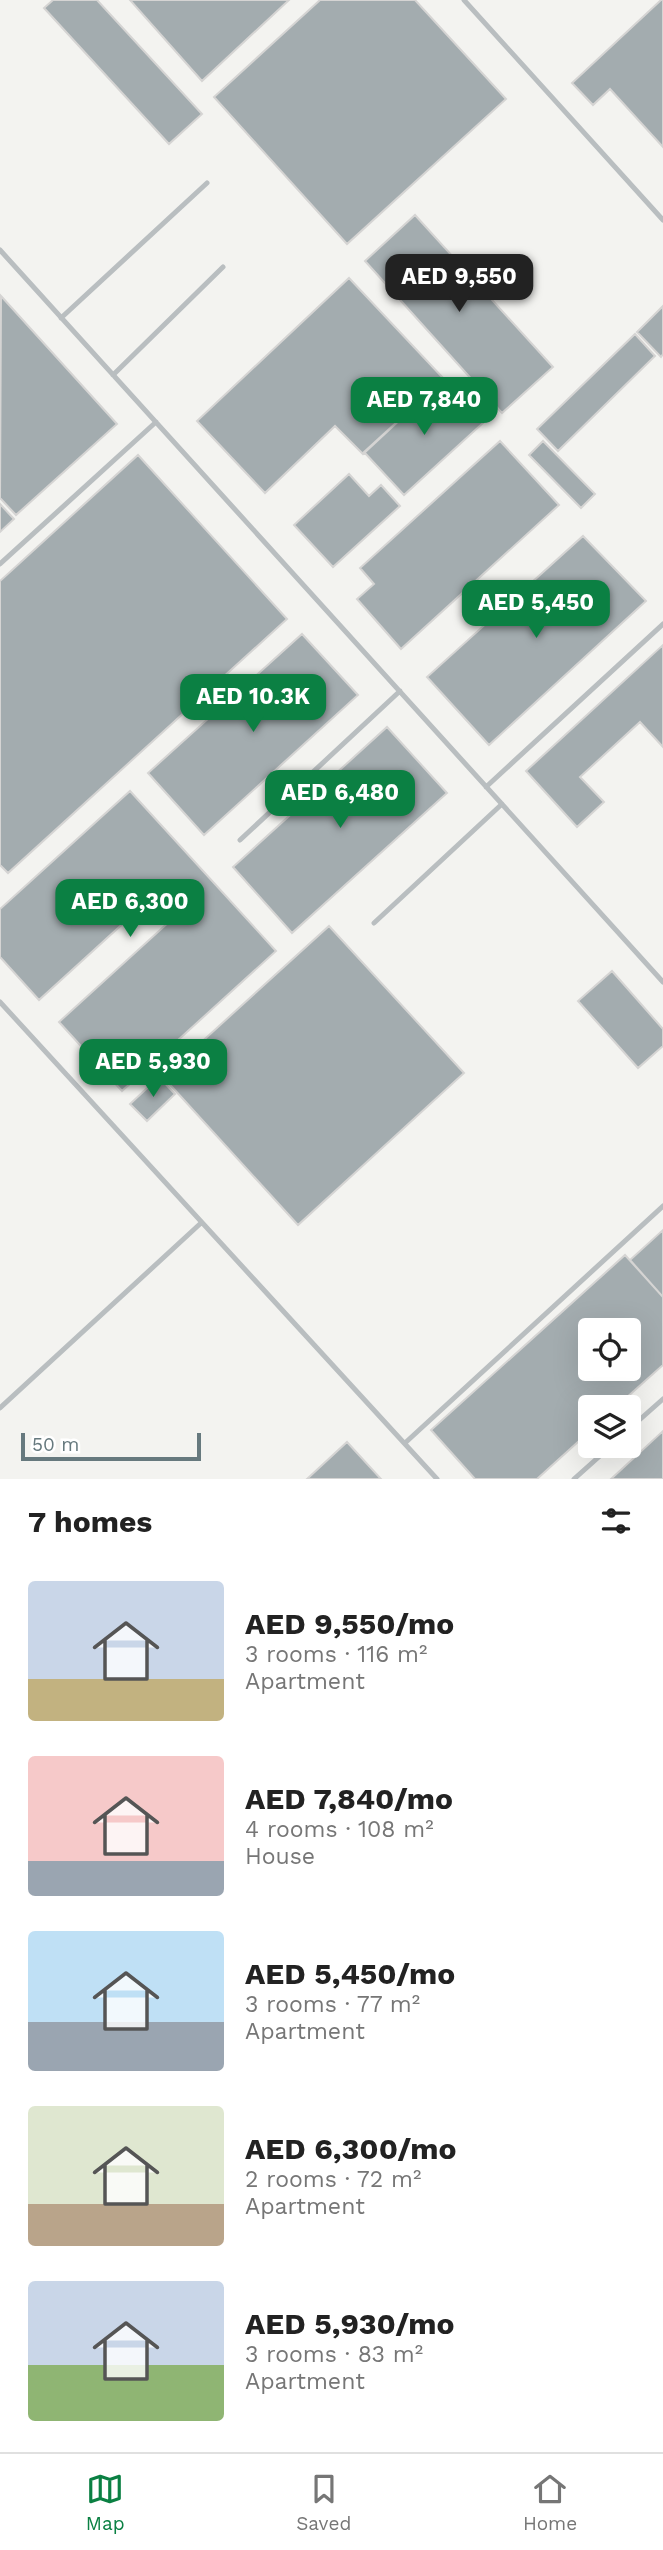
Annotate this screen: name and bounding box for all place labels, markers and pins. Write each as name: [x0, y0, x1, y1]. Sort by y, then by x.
pin: AED 9,550: [379, 254, 539, 314]
pin: AED 7,840: [344, 378, 504, 437]
pin: AED 5,450: [456, 580, 616, 640]
pin: AED 10.3K: [173, 674, 333, 734]
pin: AED 6,480: [260, 770, 420, 830]
pin: AED 6,300: [50, 880, 210, 939]
pin: AED 5,930: [73, 1040, 233, 1099]

